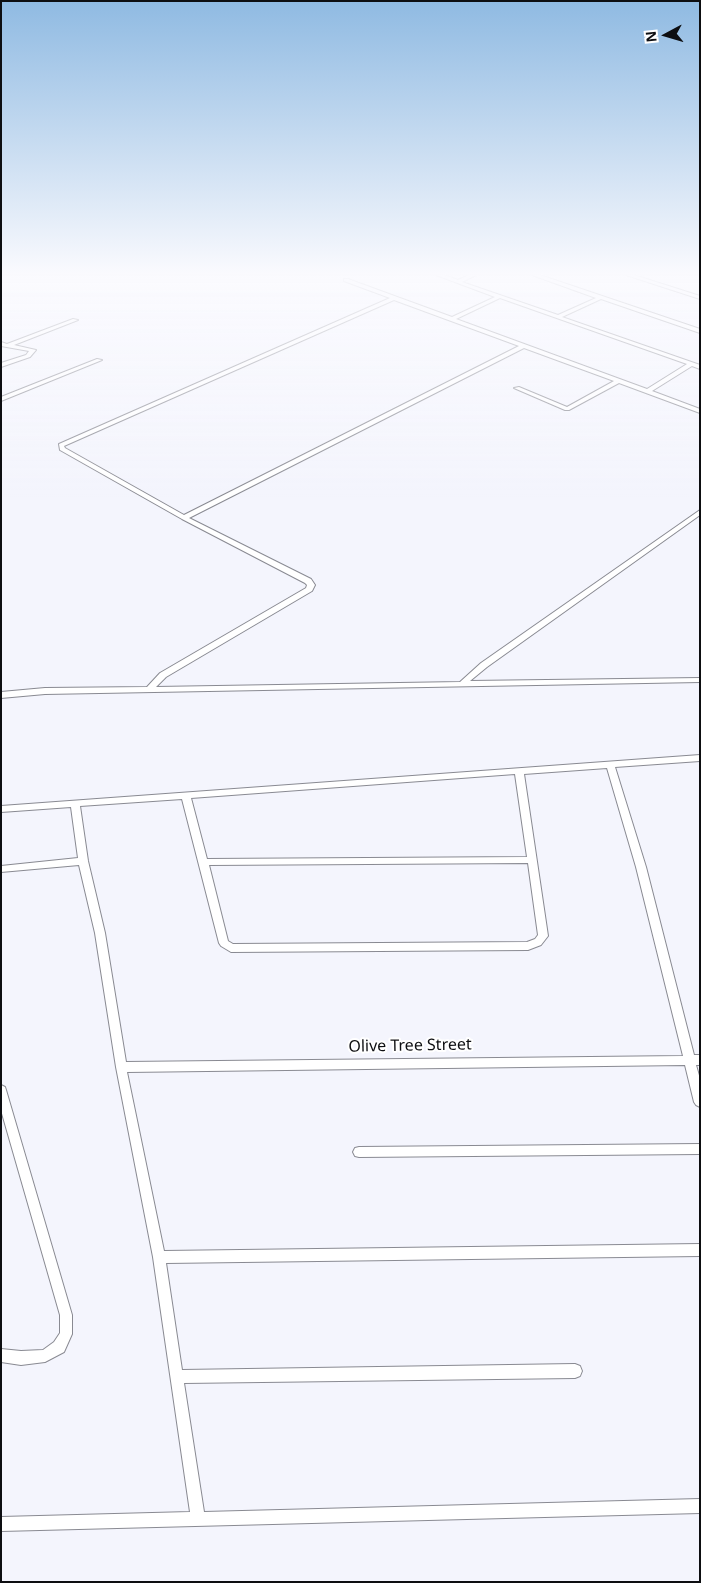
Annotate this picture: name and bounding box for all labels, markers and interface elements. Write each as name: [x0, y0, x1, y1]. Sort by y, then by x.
north arrow: [641, 10, 691, 60]
text: N: [641, 30, 661, 43]
street label: Olive Tree Street: [348, 1035, 472, 1057]

